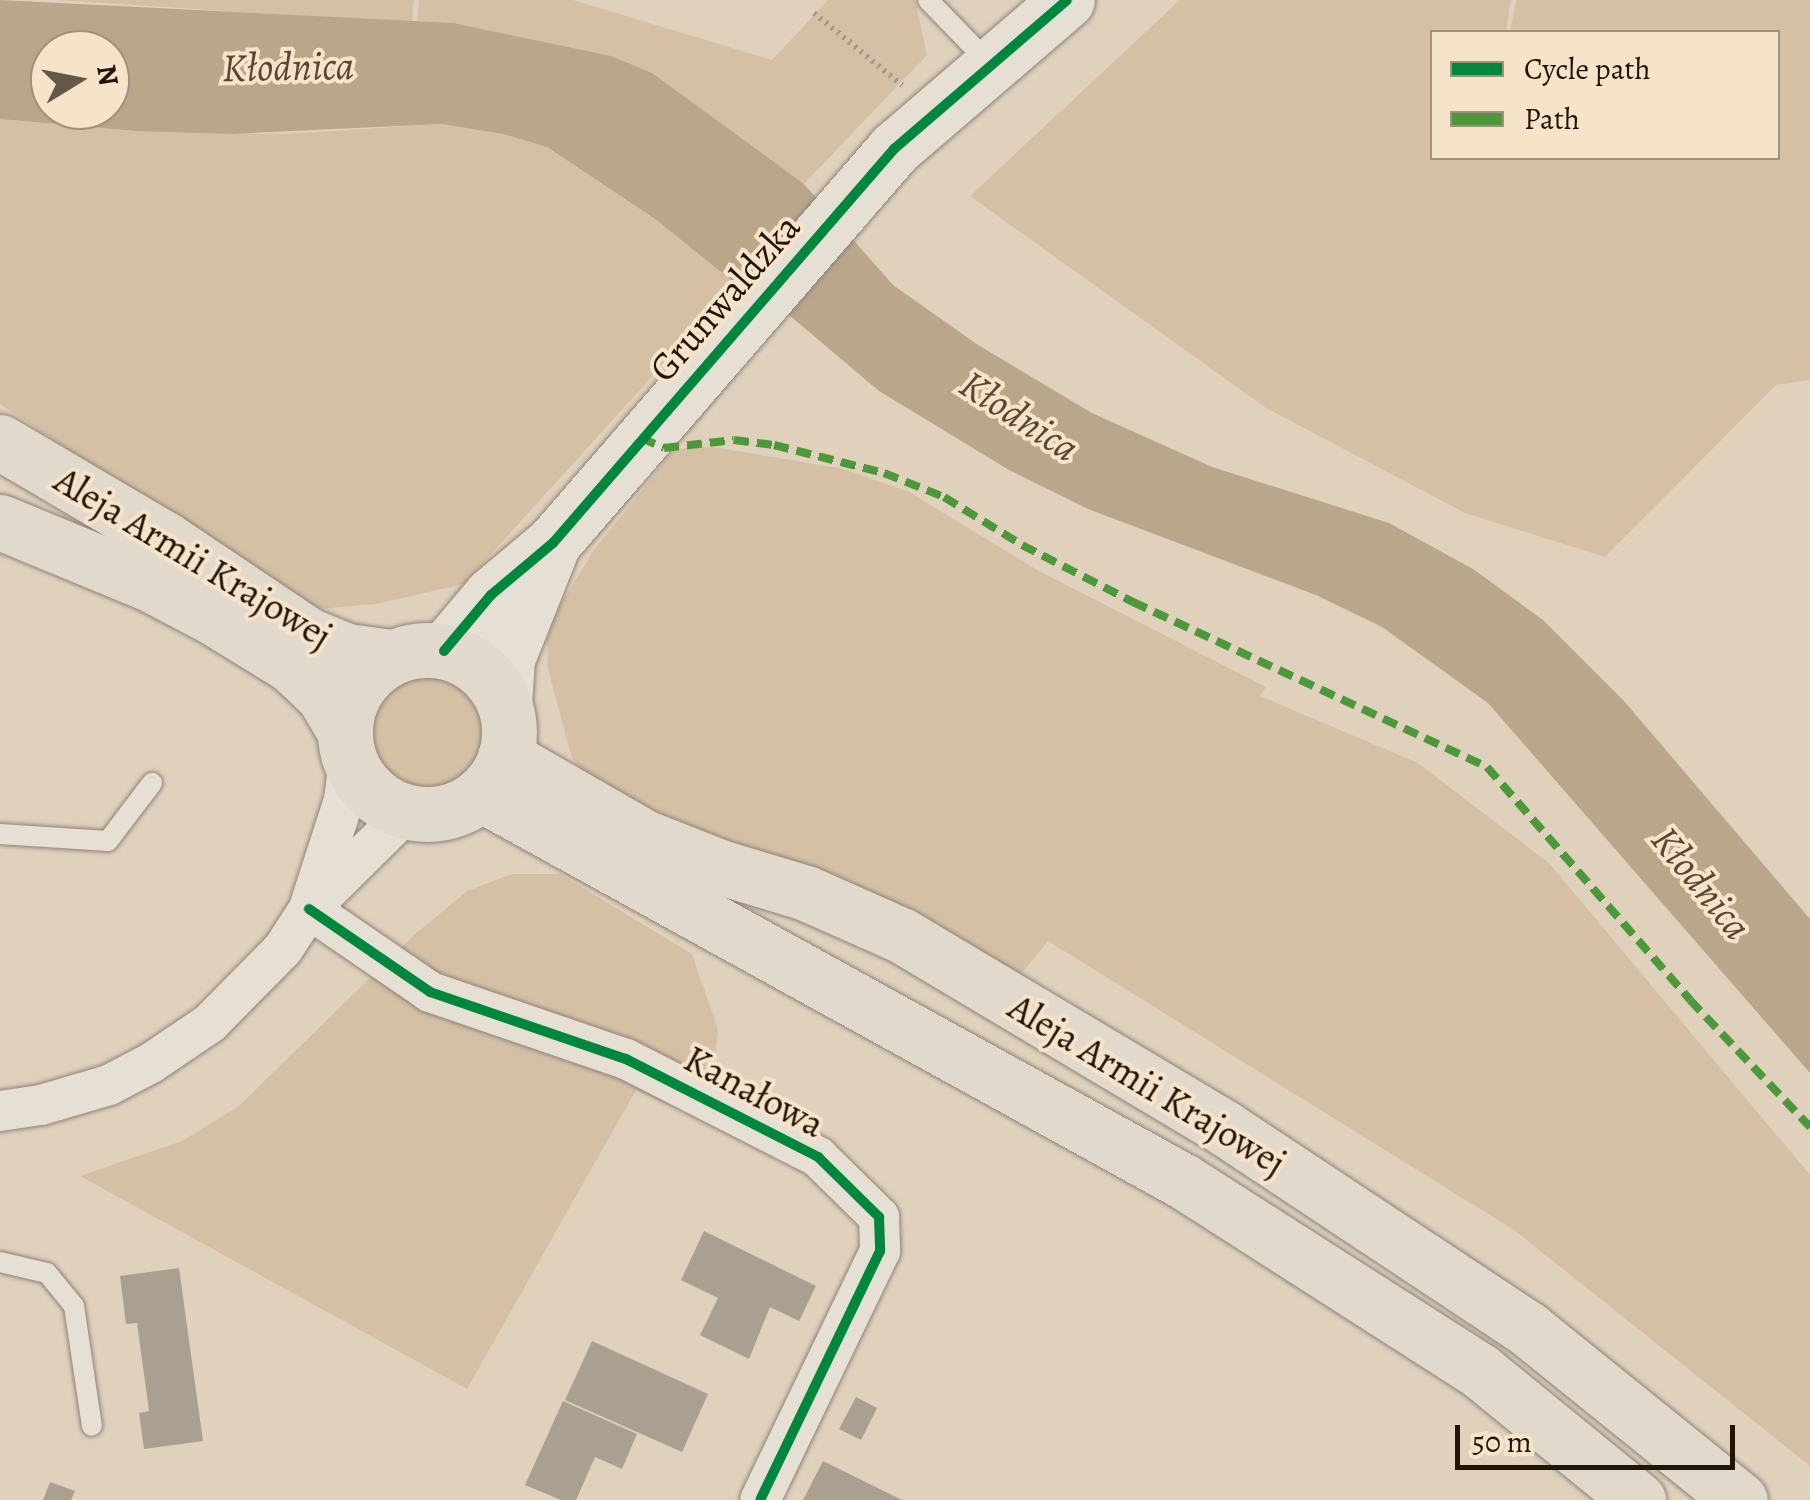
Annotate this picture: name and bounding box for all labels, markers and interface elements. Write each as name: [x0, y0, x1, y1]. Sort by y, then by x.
north arrow: [30, 30, 130, 130]
legend: [1430, 30, 1780, 160]
water label: Kłodnica: [222, 42, 354, 92]
text: Cycle path: [1524, 49, 1651, 89]
text: N: [87, 62, 128, 88]
text: Path: [1524, 99, 1580, 139]
street label: Grunwaldzka: [640, 205, 810, 391]
water label: Kłodnica: [951, 360, 1087, 472]
street label: Aleja Armii Krajowej: [46, 457, 340, 659]
water label: Kłodnica: [1641, 817, 1761, 949]
street label: Aleja Armii Krajowej: [1000, 984, 1294, 1186]
street label: Kanałowa: [676, 1036, 832, 1148]
scale bar: [1460, 1405, 1740, 1467]
text: 50 m: [1472, 1422, 1532, 1462]

